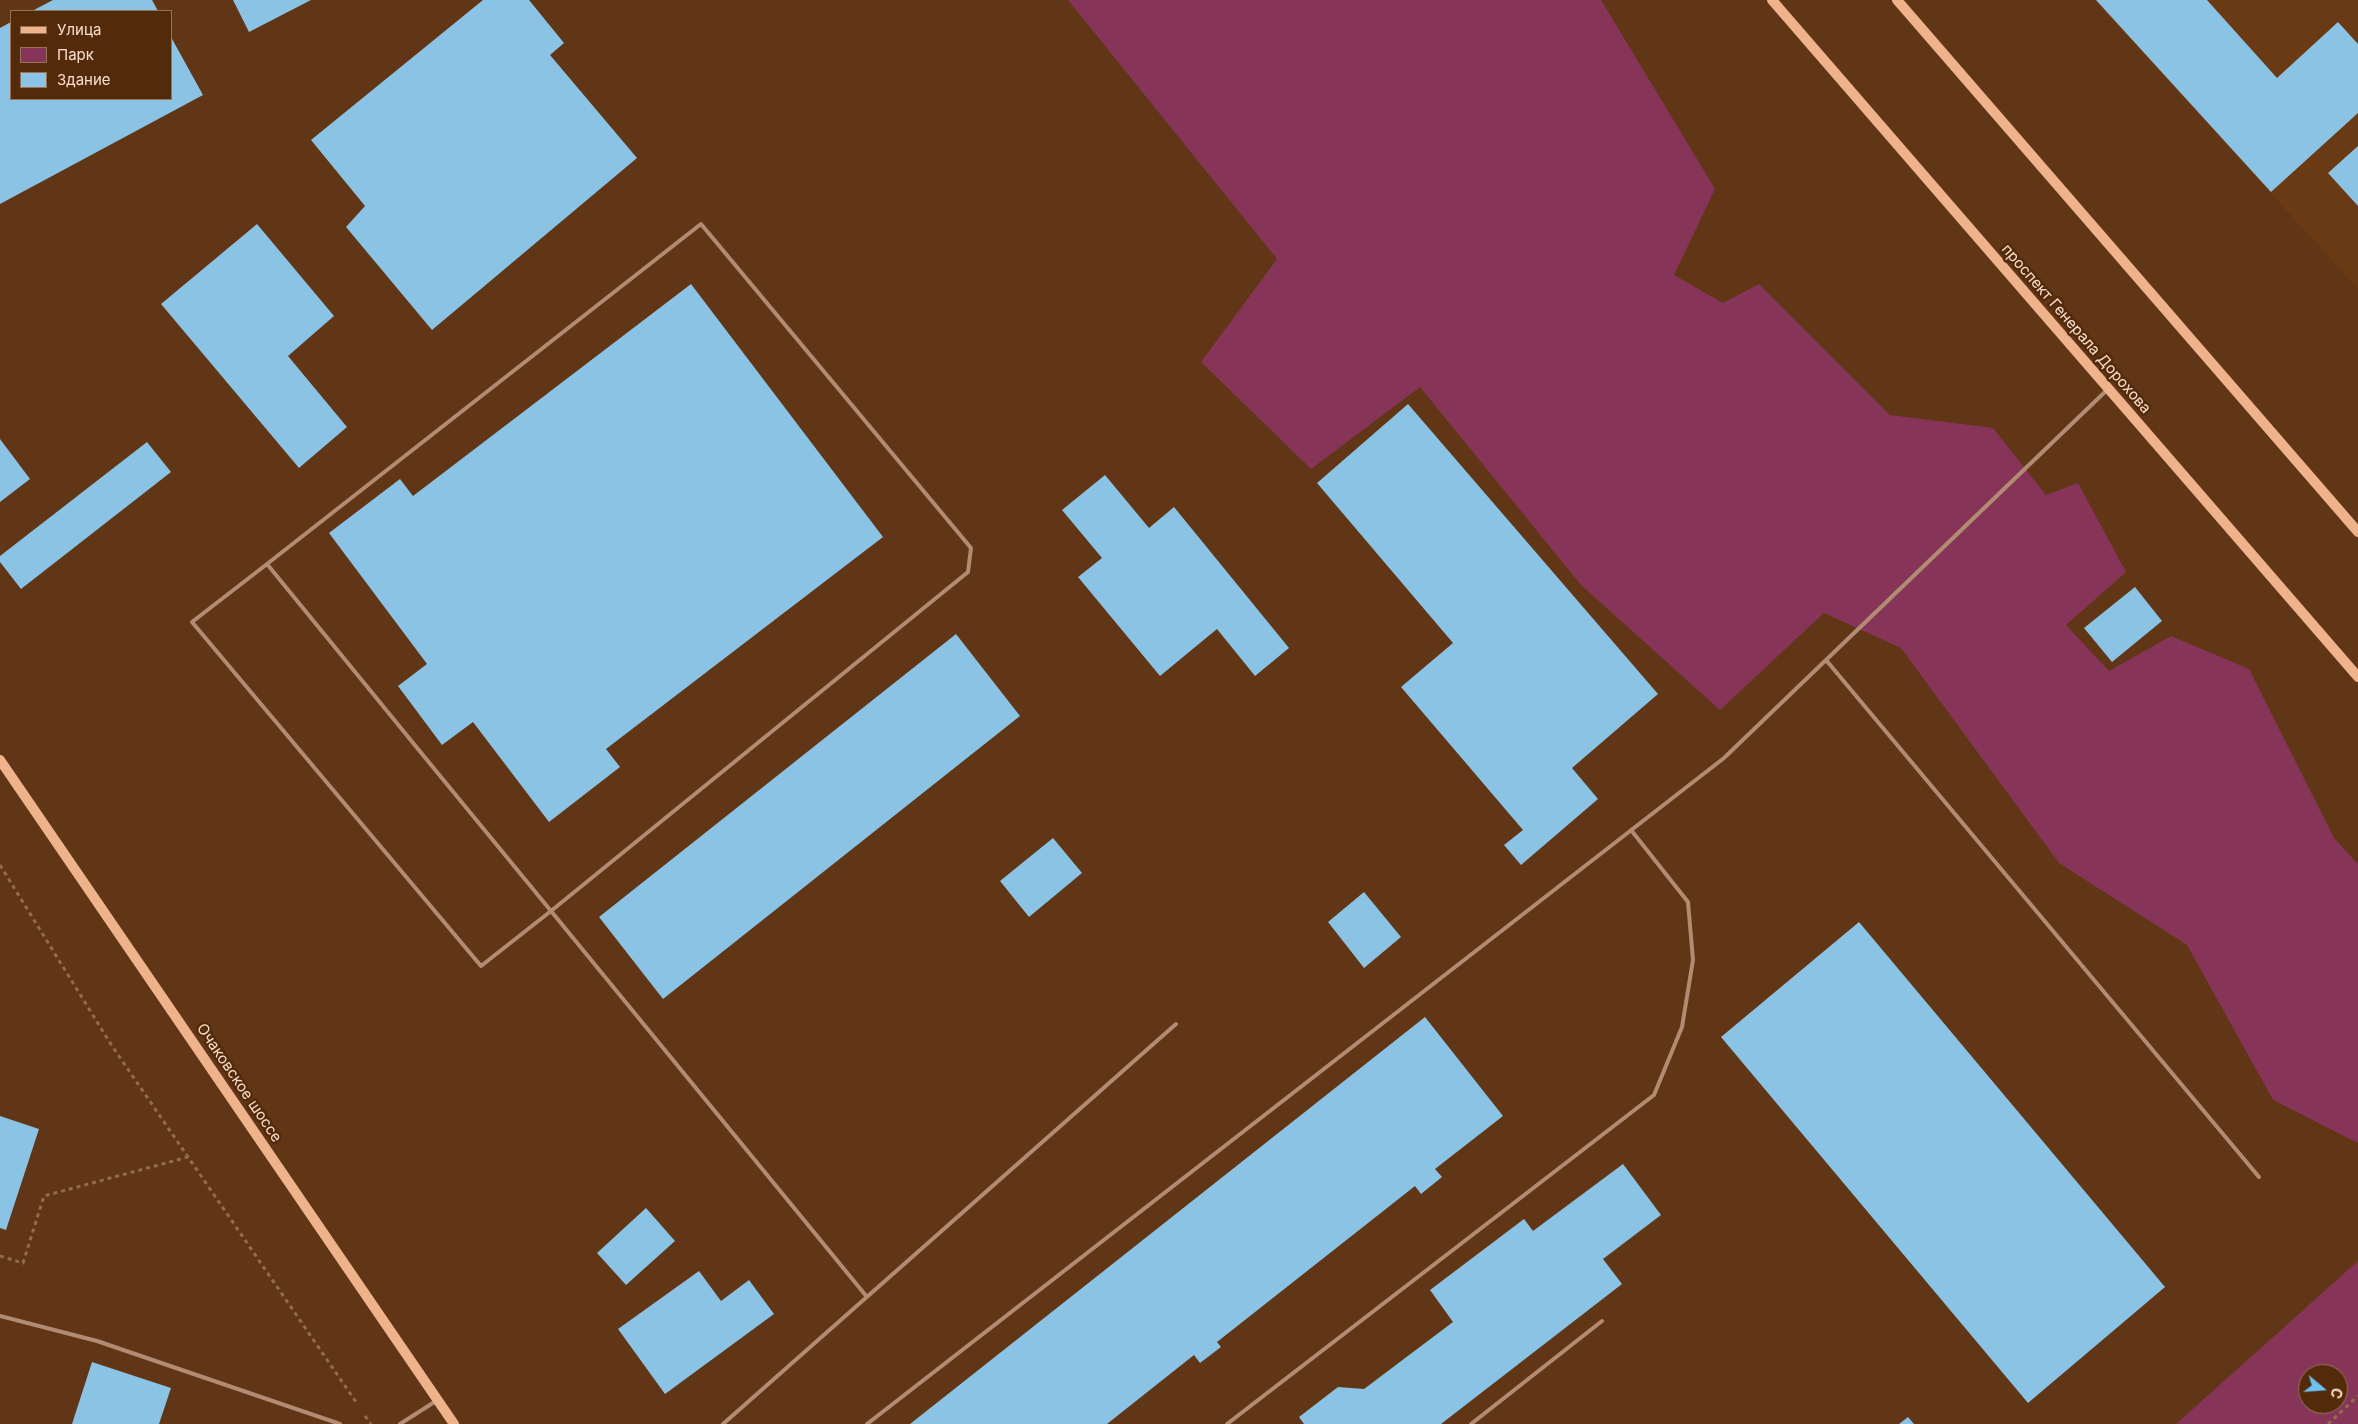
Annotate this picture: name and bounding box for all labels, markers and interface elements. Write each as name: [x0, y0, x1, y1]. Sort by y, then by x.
legend: [10, 10, 172, 100]
text: Улица: [57, 20, 101, 39]
text: Парк: [57, 45, 94, 64]
text: Здание: [57, 70, 111, 89]
street label: проспект Генерала Дорохова: [1998, 241, 2154, 417]
street label: Очаковское шоссе: [193, 1020, 285, 1146]
north arrow: [2298, 1364, 2348, 1414]
text: С: [2327, 1386, 2346, 1401]

